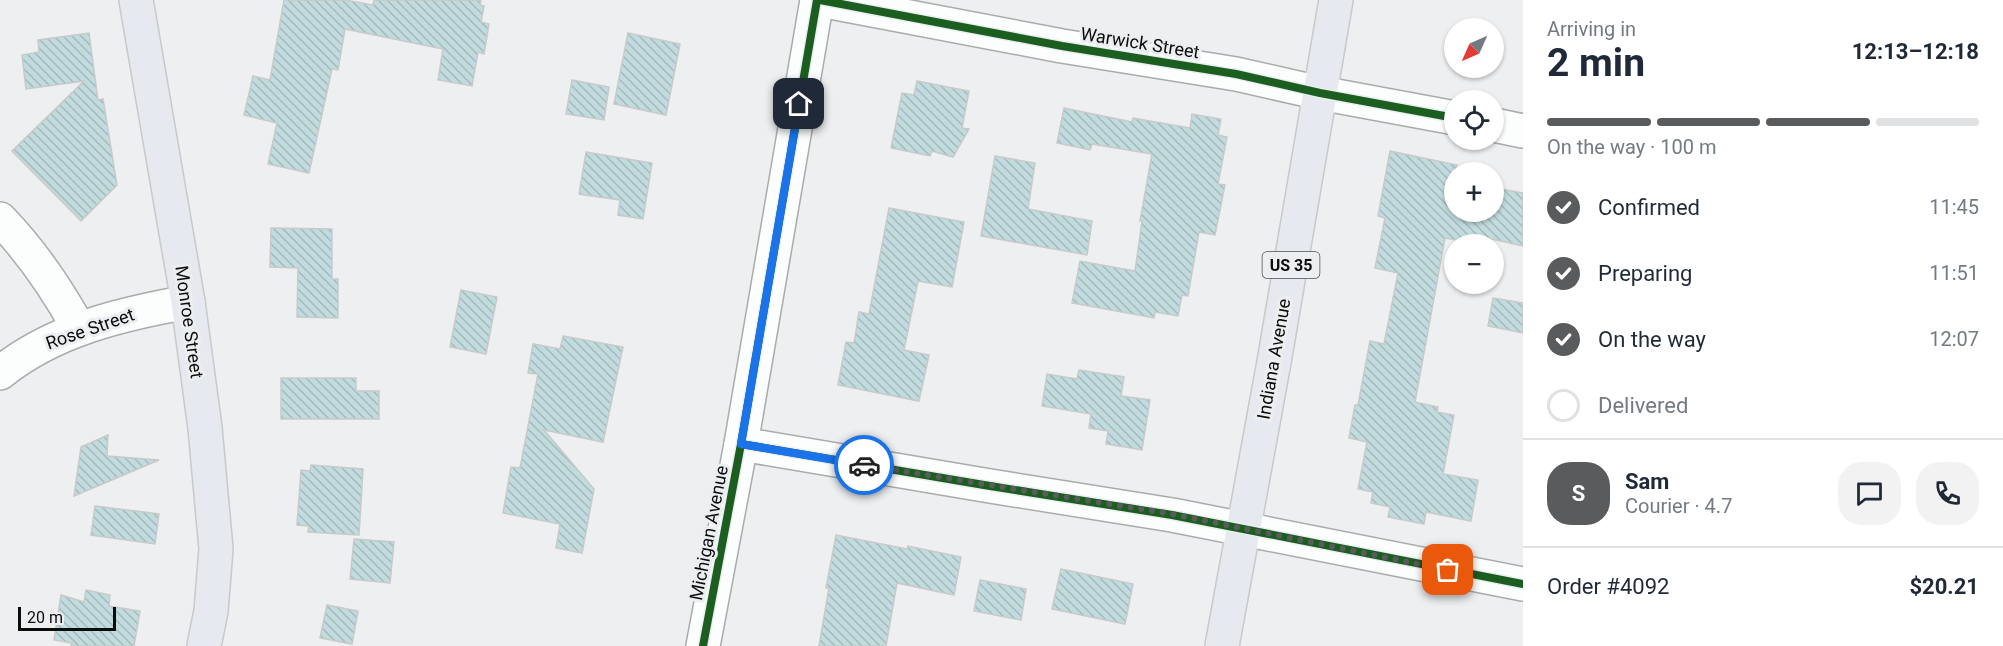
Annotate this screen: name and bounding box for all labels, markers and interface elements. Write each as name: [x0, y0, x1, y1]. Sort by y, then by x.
text: Arriving in: [1547, 17, 1636, 41]
north arrow: [1444, 18, 1504, 78]
map controls: [1444, 18, 1504, 294]
street label: Warwick Street: [1079, 23, 1201, 62]
text: 12:13–12:18: [1852, 39, 1979, 64]
text: 2 min: [1547, 40, 1645, 86]
pin: [773, 78, 824, 129]
icon: home: [782, 87, 815, 120]
button: locate: [1444, 90, 1504, 150]
text: On the way · 100 m: [1547, 135, 1716, 159]
button: +: [1444, 162, 1504, 222]
icon: check: [1547, 191, 1580, 224]
text: Confirmed: [1598, 195, 1700, 220]
text: 11:45: [1929, 195, 1979, 219]
button: −: [1444, 234, 1504, 294]
road number: US 35: [1262, 252, 1320, 278]
icon: check: [1547, 257, 1580, 290]
text: Preparing: [1598, 261, 1692, 286]
text: 11:51: [1929, 261, 1979, 285]
street label: Monroe Street: [171, 264, 208, 380]
street label: Indiana Avenue: [1253, 297, 1294, 421]
street label: Rose Street: [43, 304, 137, 353]
icon: check: [1547, 323, 1580, 356]
text: On the way: [1598, 327, 1706, 352]
text: 12:07: [1929, 327, 1979, 351]
text: Delivered: [1598, 393, 1688, 418]
courier: [834, 435, 894, 495]
icon: car: [848, 449, 881, 482]
button: chat: [1838, 462, 1901, 525]
button: phone: [1916, 462, 1979, 525]
street label: Michigan Avenue: [685, 464, 732, 602]
text: Sam: [1625, 469, 1669, 494]
text: S: [1572, 481, 1585, 506]
text: Courier · 4.7: [1625, 494, 1732, 518]
pin: [1422, 544, 1473, 595]
icon: bag: [1431, 553, 1464, 586]
text: Order #4092: [1547, 574, 1669, 599]
text: $20.21: [1910, 574, 1979, 599]
scale bar: [18, 604, 116, 632]
text: 20 m: [27, 608, 63, 627]

